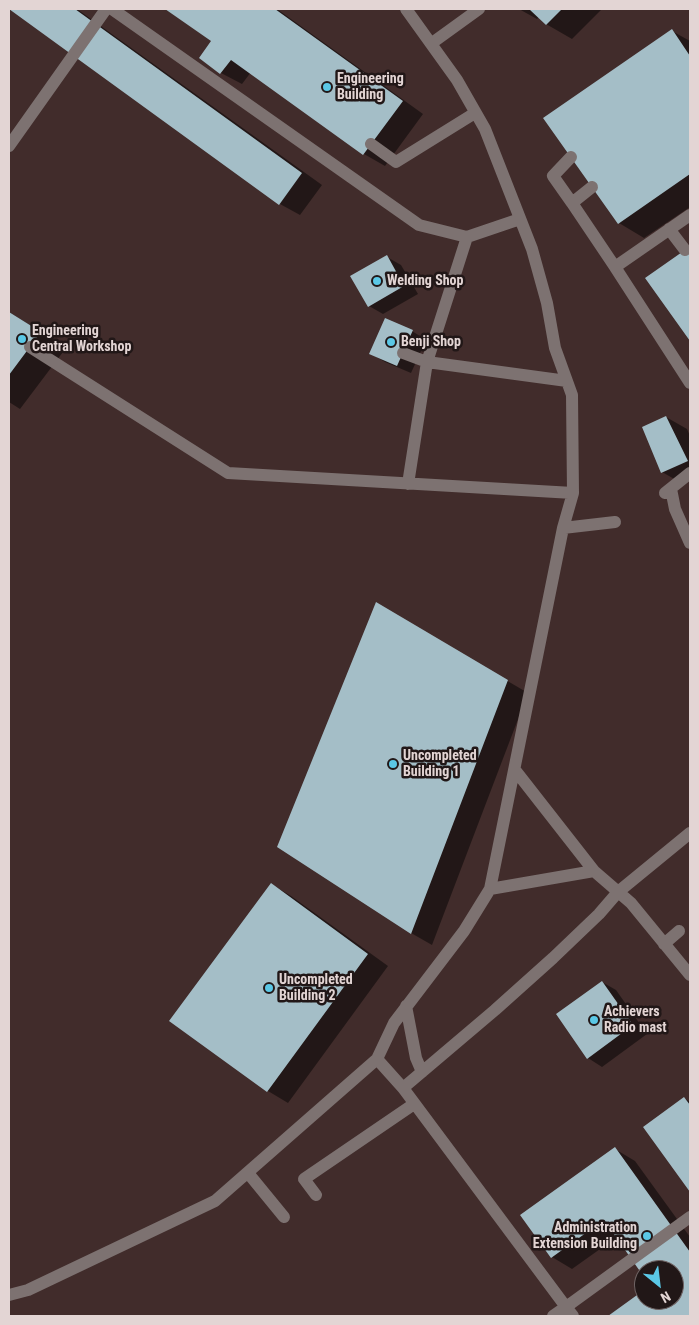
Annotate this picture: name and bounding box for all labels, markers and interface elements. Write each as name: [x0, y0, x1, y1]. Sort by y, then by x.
place label: Engineering Building: [337, 71, 404, 104]
marker: Engineering Building: [321, 81, 333, 93]
place label: Welding Shop: [387, 273, 463, 289]
marker: Welding Shop: [371, 275, 383, 287]
place label: Engineering Central Workshop: [32, 323, 131, 356]
marker: Engineering Central Workshop: [16, 333, 28, 345]
place label: Benji Shop: [401, 334, 461, 350]
marker: Benji Shop: [385, 336, 397, 348]
place label: Uncompleted Building 1: [403, 748, 477, 780]
marker: Uncompleted Building 1: [387, 758, 399, 770]
place label: Uncompleted Building 2: [279, 972, 353, 1004]
marker: Uncompleted Building 2: [263, 982, 275, 994]
place label: Achievers Radio mast: [604, 1004, 667, 1036]
marker: Achievers Radio mast: [588, 1014, 600, 1026]
place label: Administration Extension Building: [533, 1220, 637, 1252]
marker: Administration Extension Building: [641, 1230, 653, 1242]
north arrow: [634, 1260, 684, 1310]
text: N: [658, 1288, 673, 1306]

